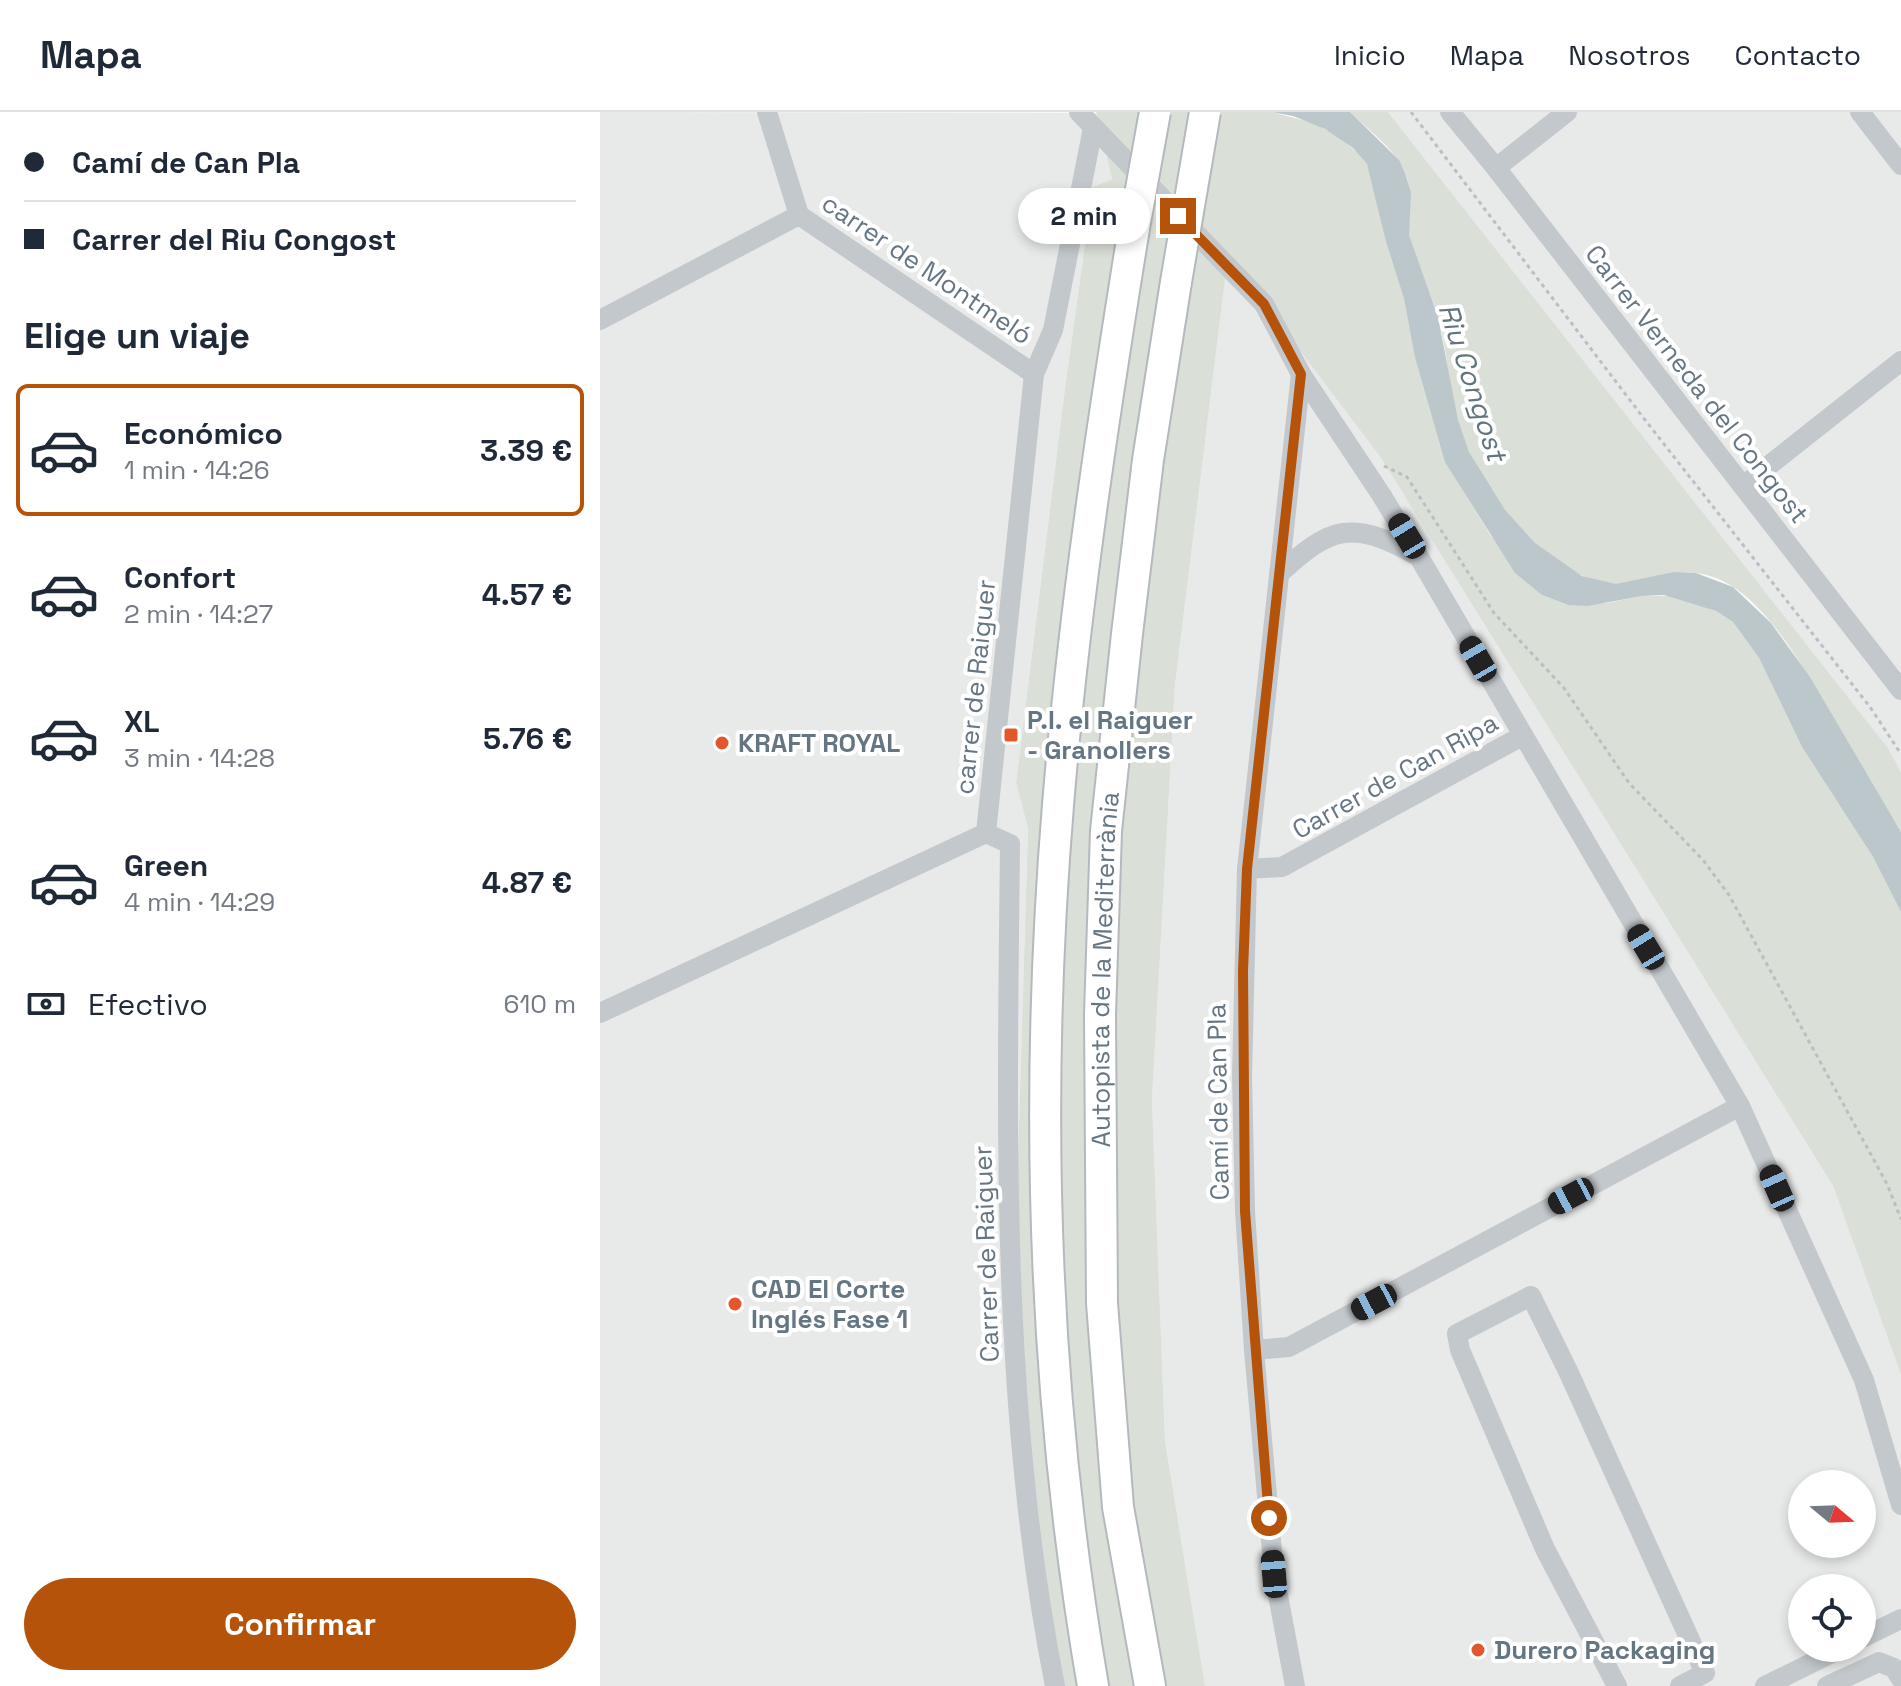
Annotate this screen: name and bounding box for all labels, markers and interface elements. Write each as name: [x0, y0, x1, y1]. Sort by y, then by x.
text: Mapa: [40, 31, 142, 79]
text: Inicio: [1334, 37, 1406, 73]
text: Mapa: [1450, 37, 1524, 73]
text: Nosotros: [1568, 37, 1691, 73]
text: Contacto: [1735, 37, 1861, 73]
text: Camí de Can Pla: [72, 143, 300, 182]
street label: carrer de Montmeló: [815, 186, 1039, 352]
callout: 2 min: [1018, 188, 1150, 244]
route end: [1160, 198, 1196, 234]
text: 2 min: [1050, 199, 1118, 233]
text: Carrer del Riu Congost: [72, 220, 397, 259]
street label: Carrer Verneda del Congost: [1578, 238, 1816, 530]
water label: Riu Congost: [1431, 298, 1516, 468]
text: Elige un viaje: [24, 313, 250, 359]
icon: car: [28, 414, 100, 486]
text: Económico: [124, 414, 283, 453]
text: 3.39 €: [480, 431, 572, 470]
text: 1 min · 14:26: [124, 453, 270, 487]
car: [1384, 509, 1430, 563]
icon: car: [28, 558, 100, 630]
text: Confort: [124, 558, 236, 597]
text: 4.57 €: [482, 575, 572, 614]
street label: carrer de Raiguer: [947, 578, 1003, 796]
text: 2 min · 14:27: [124, 597, 273, 631]
car: [1456, 632, 1500, 686]
icon: car: [28, 702, 100, 774]
text: XL: [124, 702, 160, 741]
place label: P.I. el Raiguer - Granollers: [1027, 703, 1193, 767]
street label: Carrer de Can Ripa: [1286, 705, 1504, 847]
text: 5.76 €: [483, 719, 572, 758]
place label: KRAFT ROYAL: [738, 726, 900, 760]
marker: P.I. el Raiguer - Granollers: [1002, 726, 1020, 744]
marker: KRAFT ROYAL: [713, 734, 731, 752]
text: 3 min · 14:28: [124, 741, 275, 775]
street label: Autopista de la Mediterrània: [1083, 790, 1127, 1148]
icon: car: [28, 846, 100, 918]
text: Green: [124, 846, 208, 885]
text: 4.87 €: [482, 863, 572, 902]
text: 4 min · 14:29: [124, 885, 275, 919]
car: [1623, 920, 1669, 974]
icon: cash: [24, 982, 68, 1026]
text: Efectivo: [88, 985, 208, 1024]
text: 610 m: [504, 987, 576, 1021]
street label: Camí de Can Pla: [1199, 1003, 1237, 1201]
street label: Carrer de Raiguer: [965, 1145, 1007, 1363]
car: [1756, 1161, 1798, 1215]
car: [1544, 1174, 1598, 1218]
place label: CAD El Corte Inglés Fase 1: [751, 1272, 908, 1336]
car: [1347, 1280, 1401, 1324]
marker: CAD El Corte Inglés Fase 1: [726, 1295, 744, 1313]
north arrow: [1788, 1470, 1876, 1558]
map controls: [1788, 1470, 1876, 1662]
route start: [1251, 1500, 1287, 1536]
car: [1260, 1549, 1288, 1599]
button: locate: [1788, 1574, 1876, 1662]
button: Confirmar: [24, 1578, 576, 1670]
place label: Durero Packaging: [1494, 1633, 1715, 1667]
marker: Durero Packaging: [1469, 1641, 1487, 1659]

